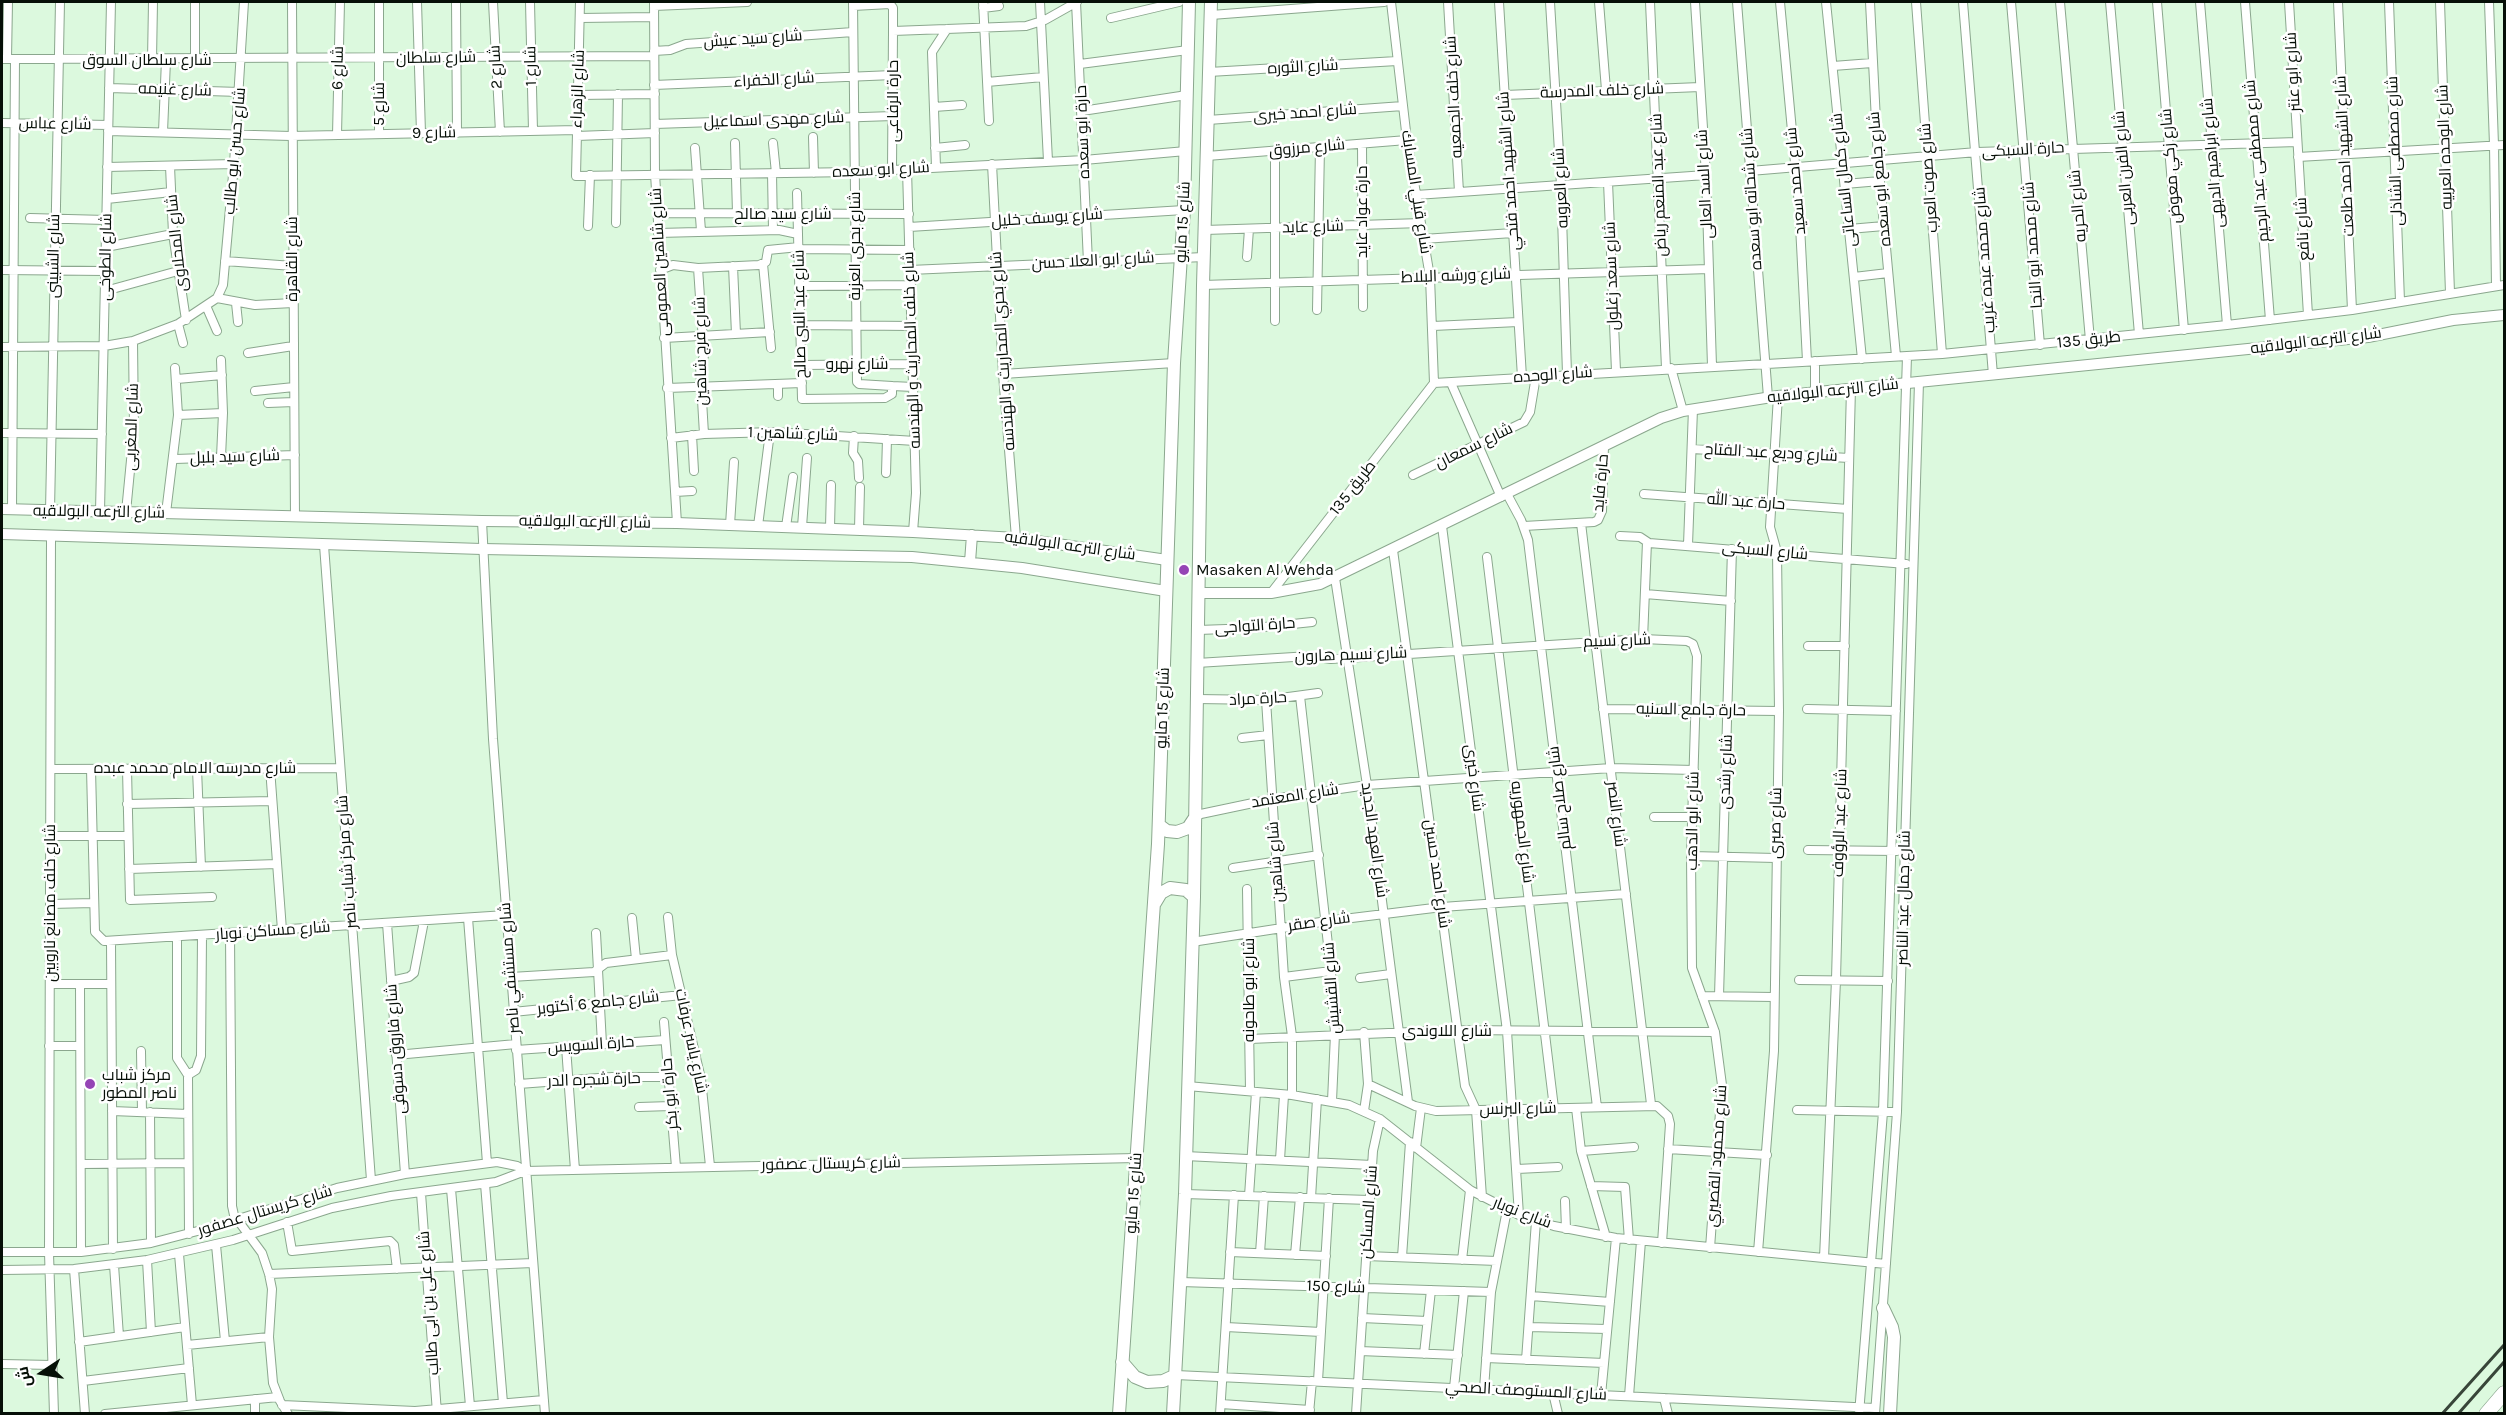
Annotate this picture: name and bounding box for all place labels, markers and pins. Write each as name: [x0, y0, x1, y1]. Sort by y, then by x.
place label: Masaken Al Wehda: [1196, 560, 1334, 580]
marker: Masaken Al Wehda: [1177, 563, 1191, 577]
place label: مركز شباب ناصر المطور: [102, 1065, 177, 1103]
marker: مركز شباب ناصر المطور: [83, 1077, 97, 1091]

